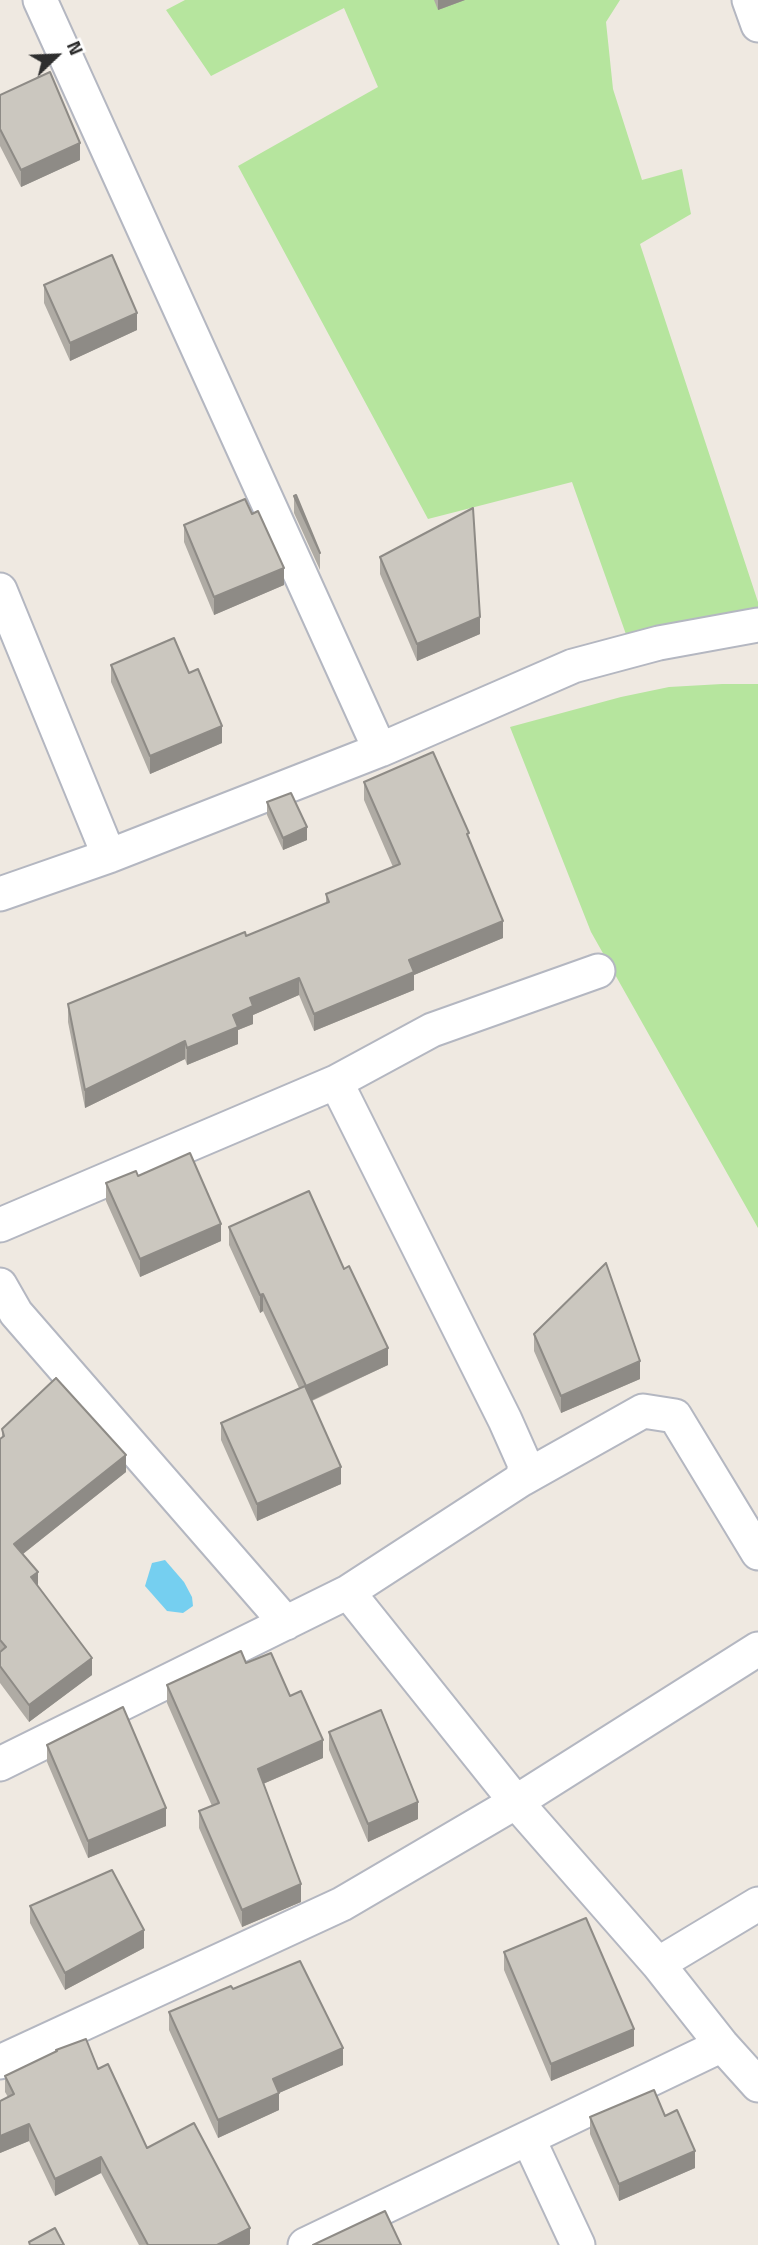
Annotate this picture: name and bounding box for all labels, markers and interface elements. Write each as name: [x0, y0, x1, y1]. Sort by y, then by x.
north arrow: [21, 21, 91, 91]
text: N: [60, 36, 92, 59]

